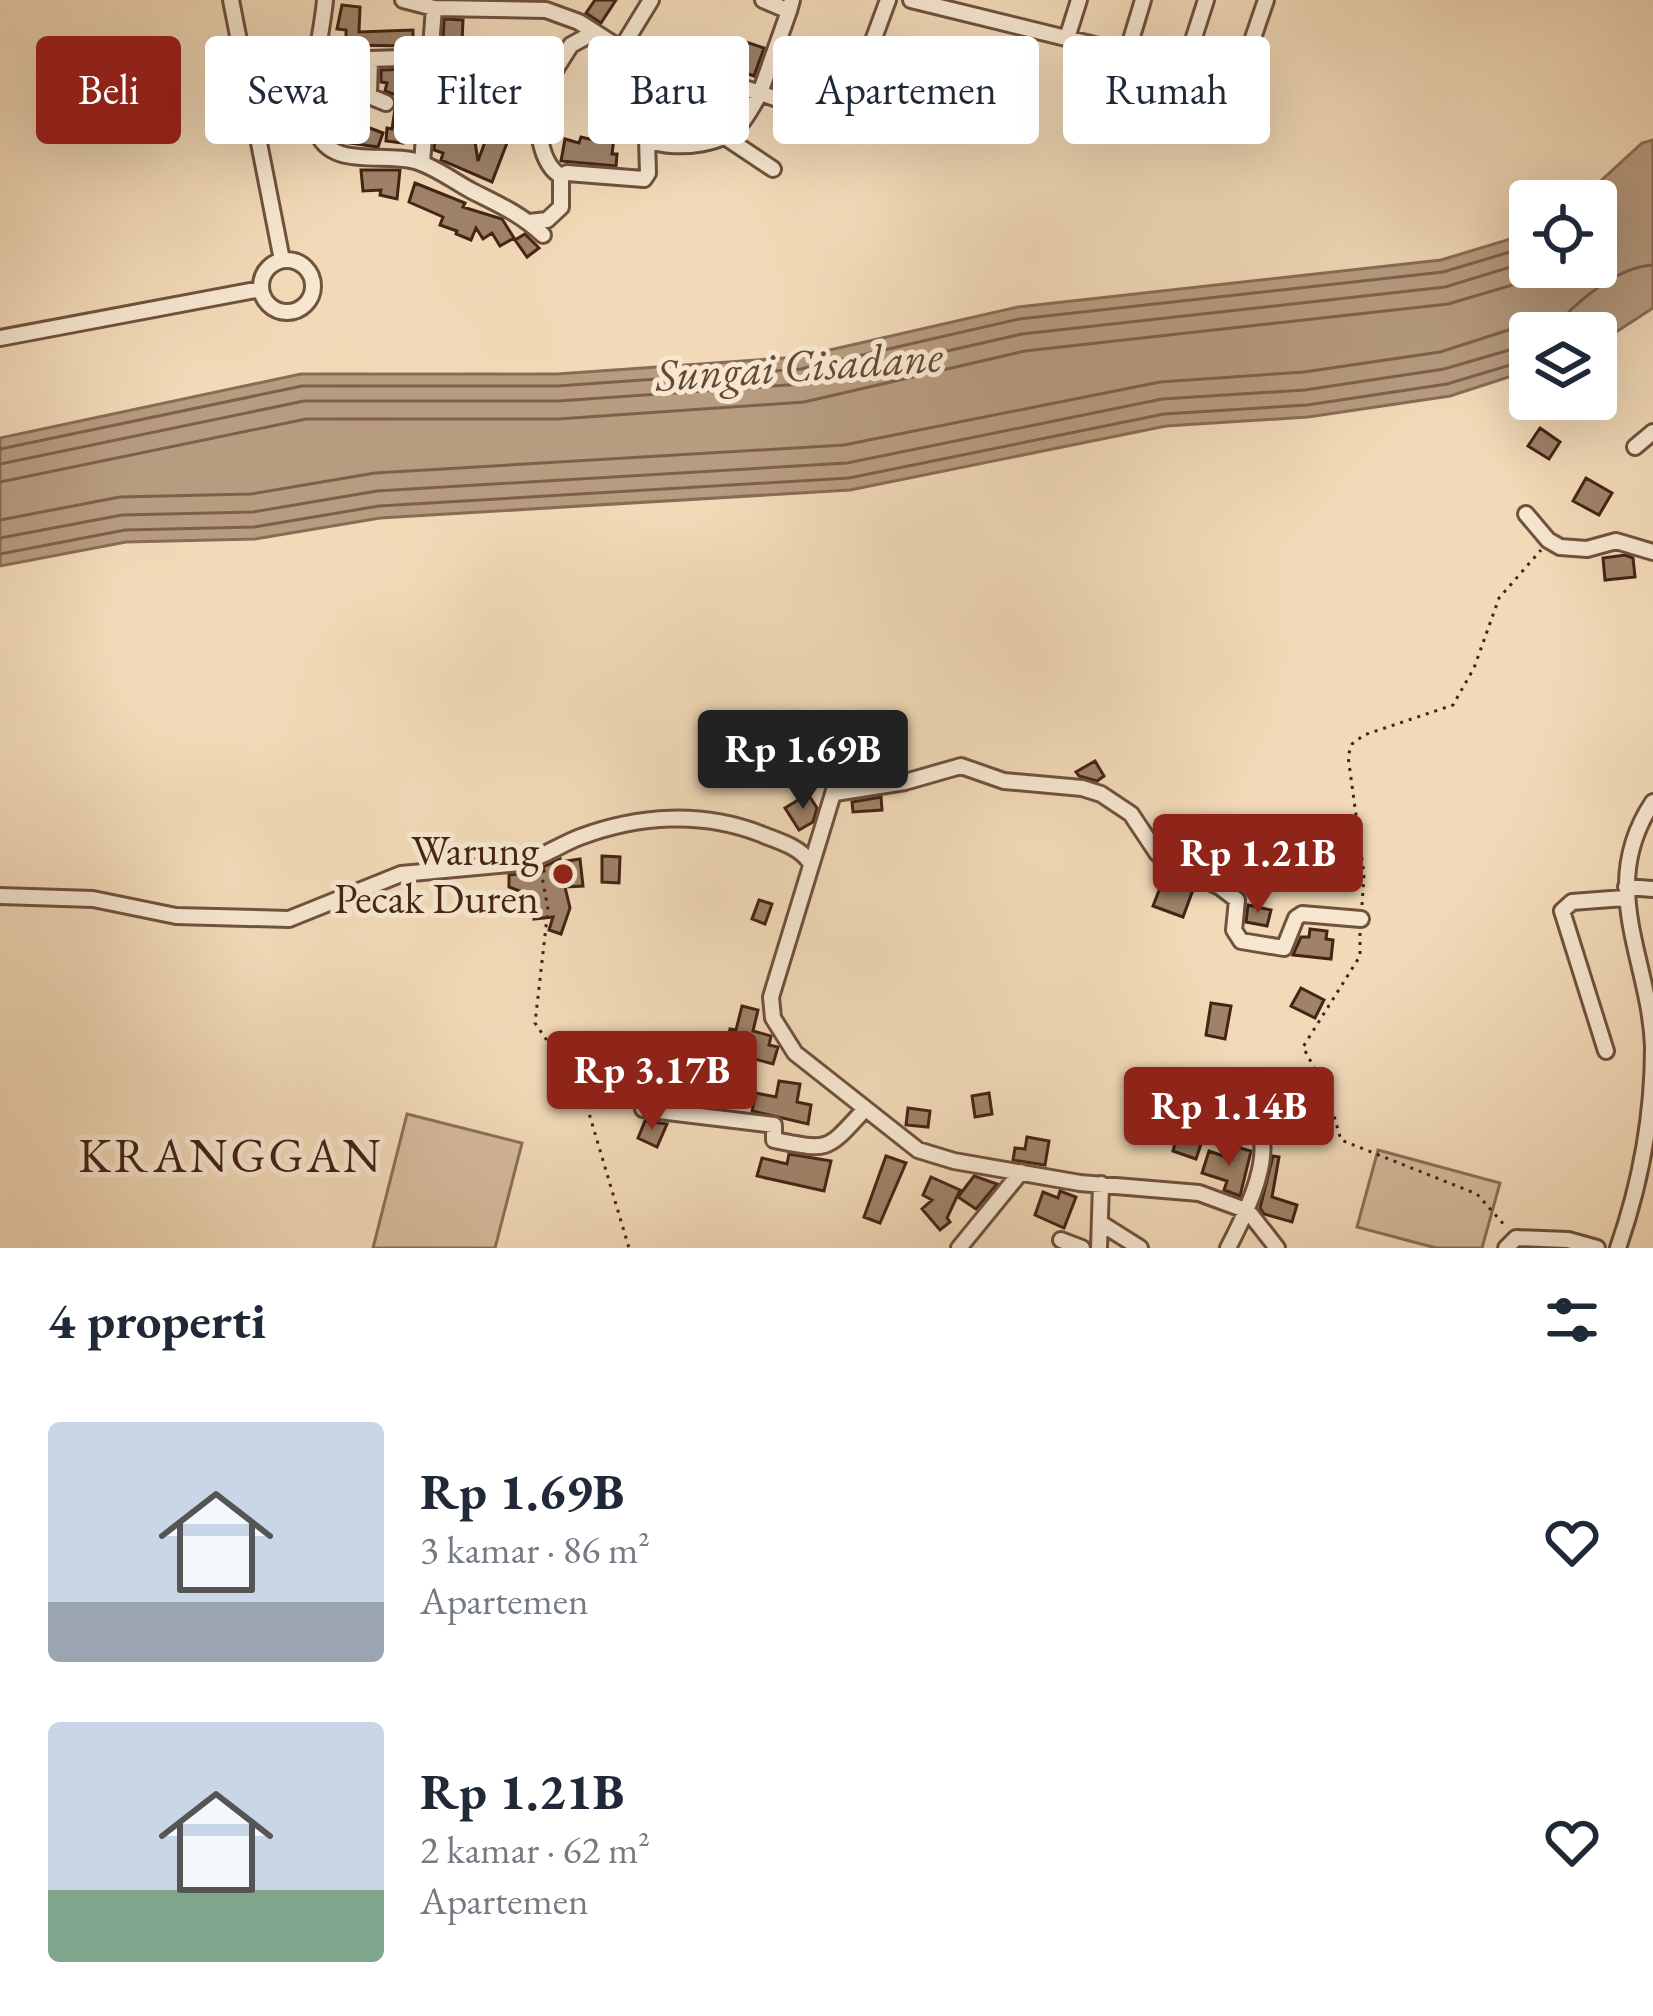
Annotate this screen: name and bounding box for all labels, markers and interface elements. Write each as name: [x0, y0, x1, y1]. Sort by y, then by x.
chip: Beli: [36, 36, 181, 144]
chip: Sewa: [205, 36, 370, 144]
chip: Filter: [394, 36, 564, 144]
chip: Baru: [588, 36, 749, 144]
chip: Apartemen: [773, 36, 1039, 144]
chip: Rumah: [1063, 36, 1270, 144]
map controls: [1509, 180, 1617, 420]
button: locate: [1509, 180, 1617, 288]
button: layers: [1509, 312, 1617, 420]
water label: Sungai Cisadane: [652, 326, 945, 404]
pin: Rp 1.69B: [679, 710, 927, 812]
text: Rp 1.69B: [725, 723, 881, 774]
pin: Rp 1.21B: [1134, 814, 1382, 916]
place label: Warung Pecak Duren: [334, 823, 540, 926]
text: Rp 1.21B: [1180, 827, 1336, 878]
marker: Warung Pecak Duren: [550, 861, 576, 887]
pin: Rp 3.17B: [528, 1031, 776, 1133]
text: Rp 3.17B: [574, 1044, 730, 1095]
pin: Rp 1.14B: [1105, 1067, 1353, 1169]
text: Rp 1.14B: [1151, 1080, 1307, 1131]
district label: KRANGGAN: [78, 1124, 384, 1186]
text: 4 properti: [48, 1287, 266, 1353]
icon: filters: [1539, 1287, 1605, 1353]
text: Rp 1.69B: [420, 1458, 624, 1524]
icon: home: [144, 1470, 288, 1614]
icon: heart: [1539, 1509, 1605, 1575]
text: 3 kamar · 86 m²: [420, 1524, 650, 1575]
text: Apartemen: [420, 1575, 589, 1626]
text: Rp 1.21B: [420, 1758, 624, 1824]
icon: home: [144, 1770, 288, 1914]
icon: heart: [1539, 1809, 1605, 1875]
text: 2 kamar · 62 m²: [420, 1824, 650, 1875]
text: Apartemen: [420, 1875, 589, 1926]

